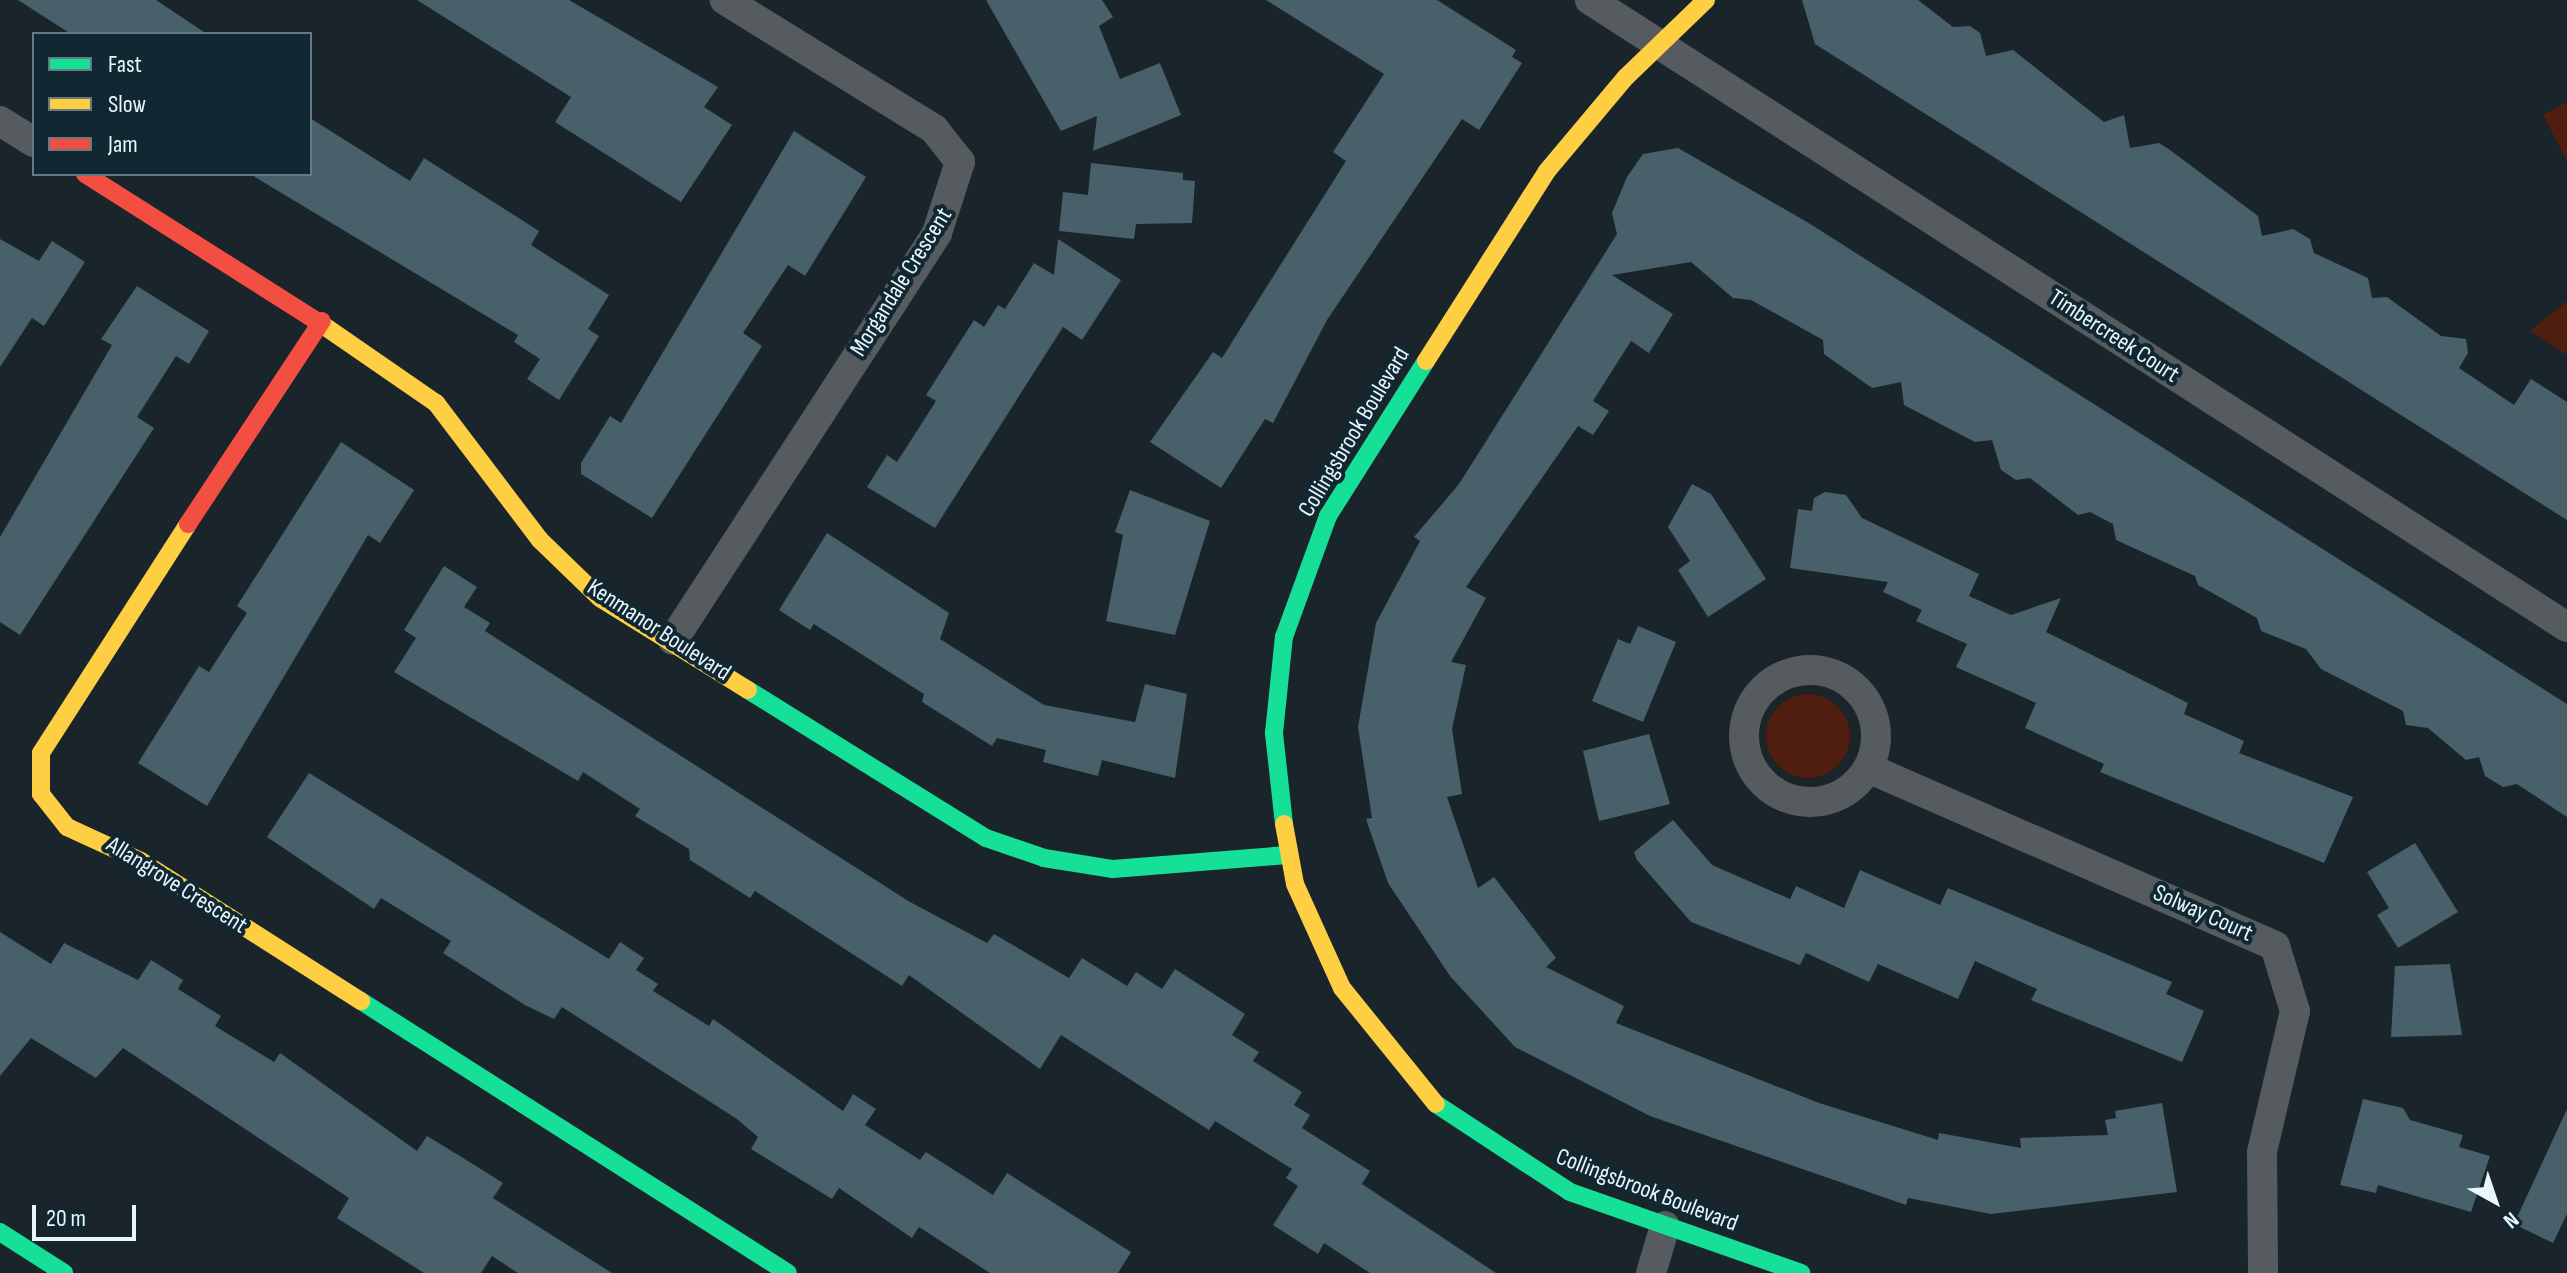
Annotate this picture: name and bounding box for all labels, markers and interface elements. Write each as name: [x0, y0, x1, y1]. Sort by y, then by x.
legend: [32, 32, 312, 176]
text: Fast: [108, 50, 142, 79]
text: Slow: [108, 90, 146, 119]
text: Jam: [108, 130, 138, 159]
street label: Morgandale Crescent: [844, 202, 958, 362]
street label: Timbercreek Court: [2043, 283, 2185, 389]
street label: Collingsbrook Boulevard: [1292, 342, 1416, 522]
street label: Kenmanor Boulevard: [582, 573, 736, 687]
street label: Allangrove Crescent: [101, 830, 253, 940]
street label: Solway Court: [2149, 878, 2257, 948]
street label: Collingsbrook Boulevard: [1552, 1142, 1742, 1238]
north arrow: [2455, 1161, 2535, 1241]
scale bar: [36, 1189, 140, 1239]
text: 20 m: [46, 1204, 86, 1233]
text: N: [2498, 1206, 2524, 1234]

